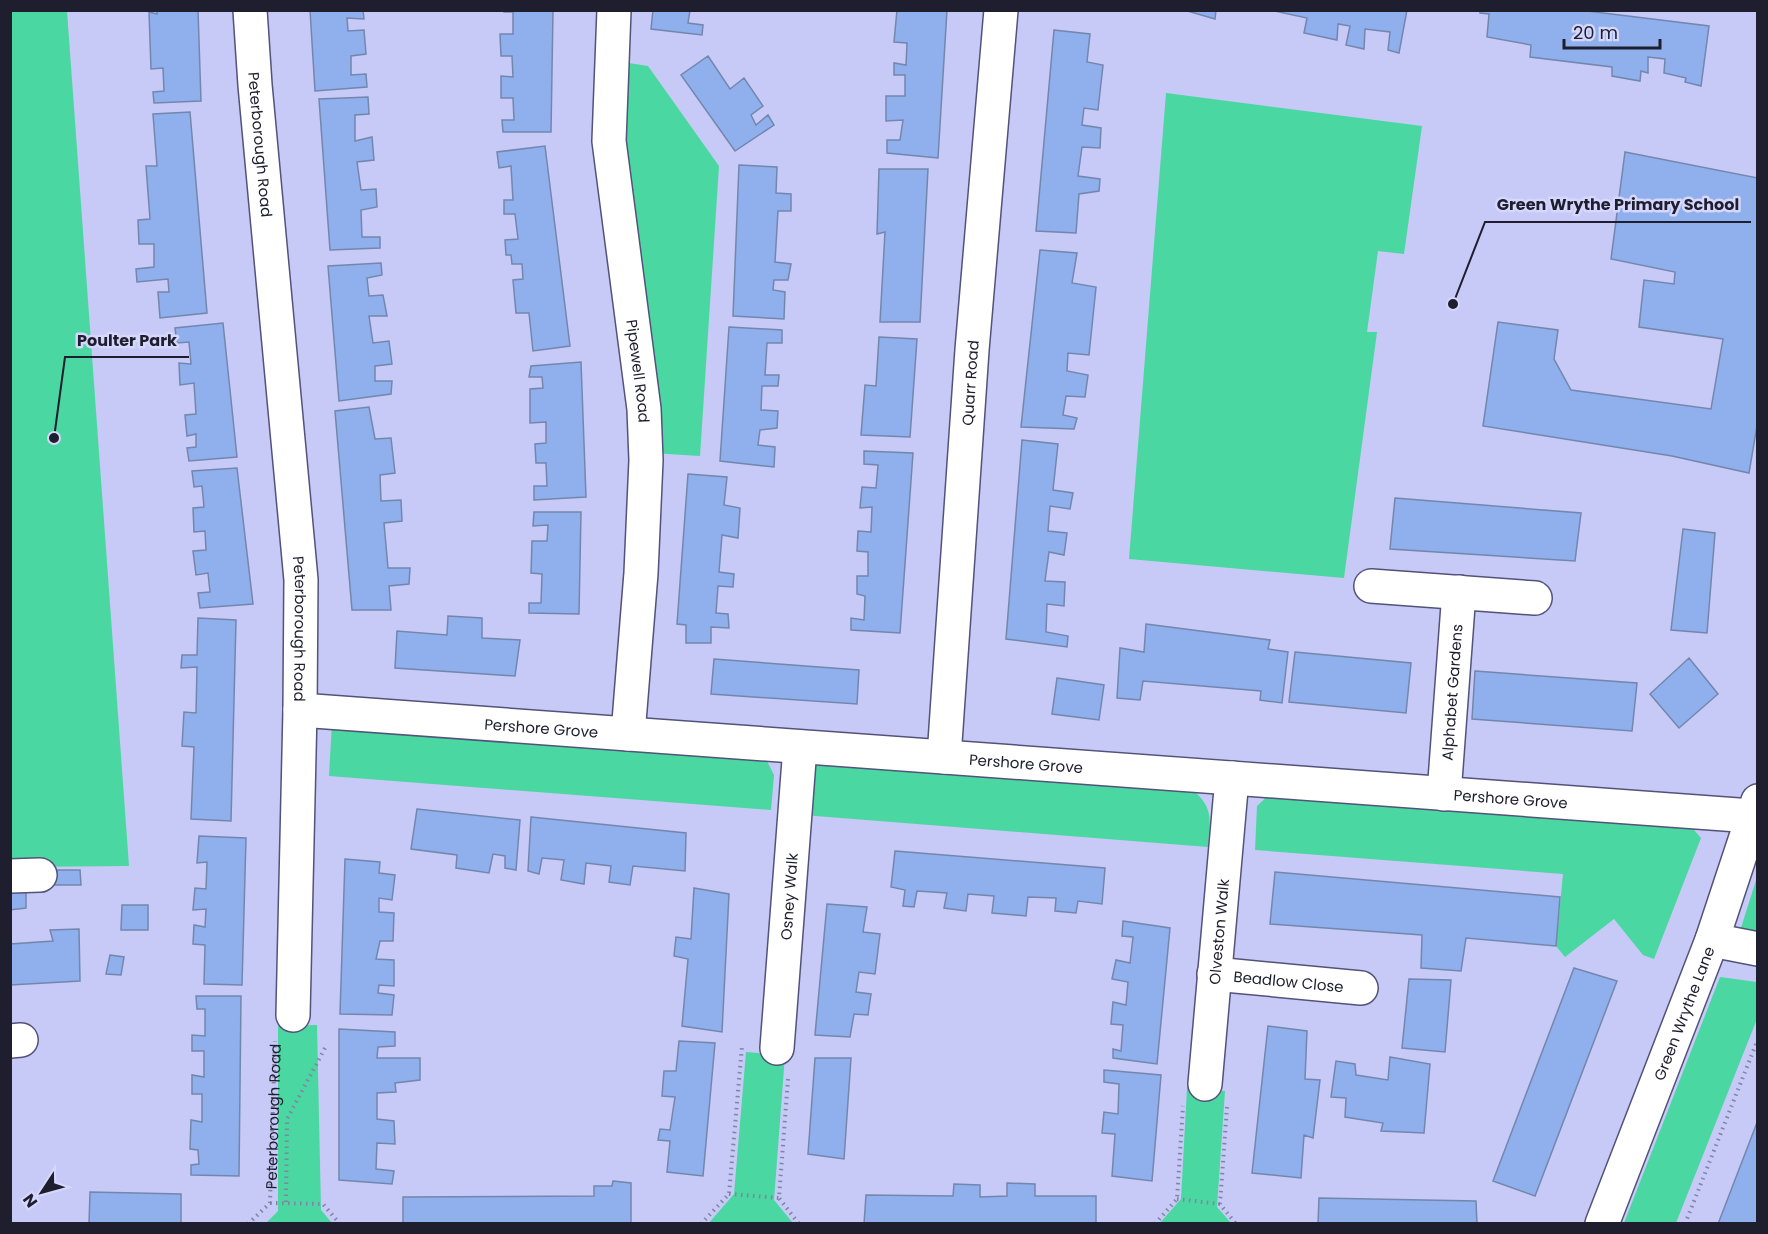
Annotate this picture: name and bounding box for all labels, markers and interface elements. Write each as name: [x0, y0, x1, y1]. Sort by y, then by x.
scale bar: [1564, 12, 1660, 50]
text: 20 m: [1573, 20, 1618, 45]
street label: Peterborough Road: [244, 71, 278, 218]
callout: Green Wrythe Primary School: [1485, 188, 1751, 222]
text: Green Wrythe Primary School: [1497, 193, 1739, 216]
street label: Pipewell Road: [622, 318, 655, 423]
callout: Poulter Park: [65, 323, 189, 357]
text: Poulter Park: [77, 329, 177, 352]
street label: Quarr Road: [956, 339, 983, 426]
street label: Peterborough Road: [288, 555, 312, 702]
street label: Alphabet Gardens: [1436, 623, 1467, 761]
street label: Pershore Grove: [484, 713, 599, 742]
street label: Pershore Grove: [968, 748, 1084, 778]
street label: Pershore Grove: [1453, 784, 1569, 813]
street label: Osney Walk: [775, 852, 802, 941]
street label: Olveston Walk: [1203, 878, 1234, 985]
street label: Green Wrythe Lane: [1648, 943, 1719, 1083]
street label: Beadlow Close: [1233, 965, 1345, 997]
street label: Peterborough Road: [260, 1043, 285, 1190]
north arrow: [12, 1162, 72, 1222]
text: N: [17, 1189, 43, 1212]

